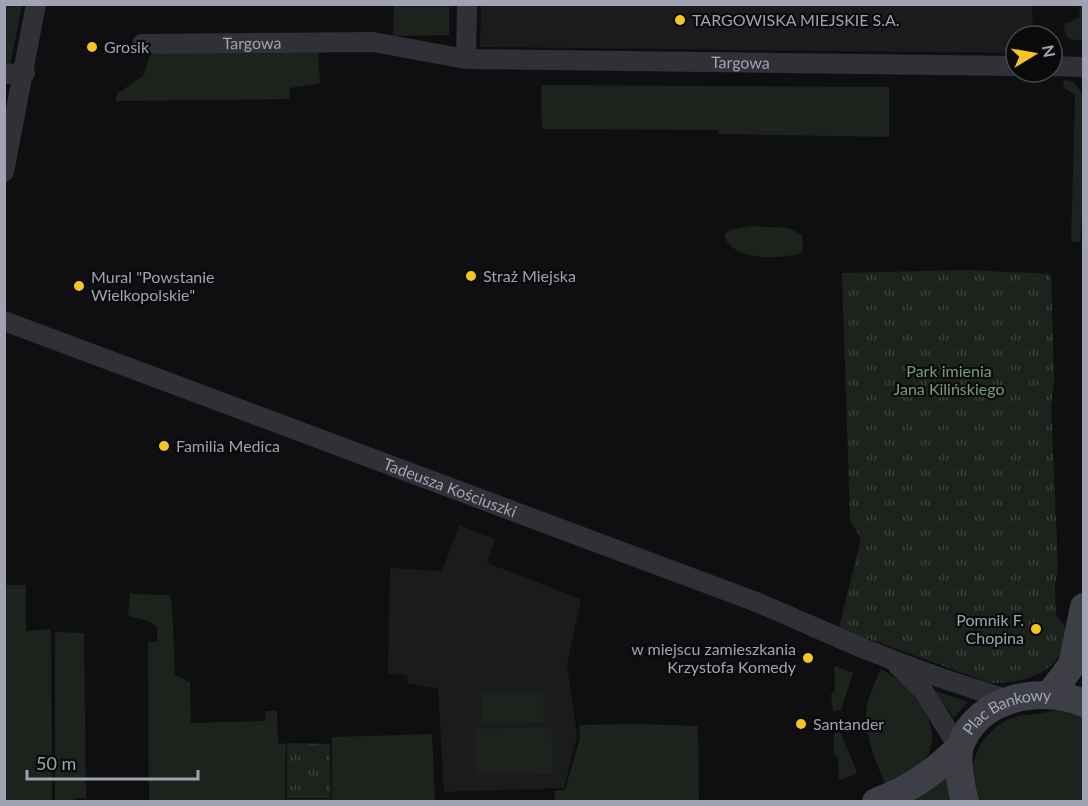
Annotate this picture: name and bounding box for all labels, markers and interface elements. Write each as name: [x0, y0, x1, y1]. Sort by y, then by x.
place label: TARGOWISKA MIEJSKIE S.A.: [692, 10, 900, 29]
marker: TARGOWISKA MIEJSKIE S.A.: [673, 13, 687, 27]
north arrow: [1004, 24, 1064, 84]
street label: Targowa: [223, 33, 281, 52]
place label: Grosik: [104, 37, 150, 56]
marker: Grosik: [85, 40, 99, 54]
text: N: [1039, 43, 1060, 59]
street label: Targowa: [711, 52, 770, 72]
place label: Straż Miejska: [483, 266, 576, 285]
place label: Mural "Powstanie Wielkopolskie": [91, 267, 215, 304]
marker: Straż Miejska: [464, 269, 478, 283]
marker: Mural "Powstanie Wielkopolskie": [72, 279, 86, 293]
park label: Park imienia Jana Kilińskiego: [894, 361, 1004, 398]
place label: Familia Medica: [176, 436, 280, 455]
marker: Familia Medica: [157, 439, 171, 453]
street label: Tadeusza Kościuszki: [381, 454, 519, 521]
place label: Pomnik F. Chopina: [956, 610, 1024, 647]
marker: Pomnik F. Chopina: [1029, 622, 1043, 636]
place label: w miejscu zamieszkania Krzystofa Komedy: [631, 639, 797, 676]
marker: w miejscu zamieszkania Krzystofa Komedy: [801, 651, 815, 665]
street label: Plac Bankowy: [958, 685, 1052, 738]
place label: Santander: [813, 714, 884, 733]
marker: Santander: [794, 717, 808, 731]
scale bar: [27, 743, 198, 781]
text: 50 m: [36, 752, 76, 774]

